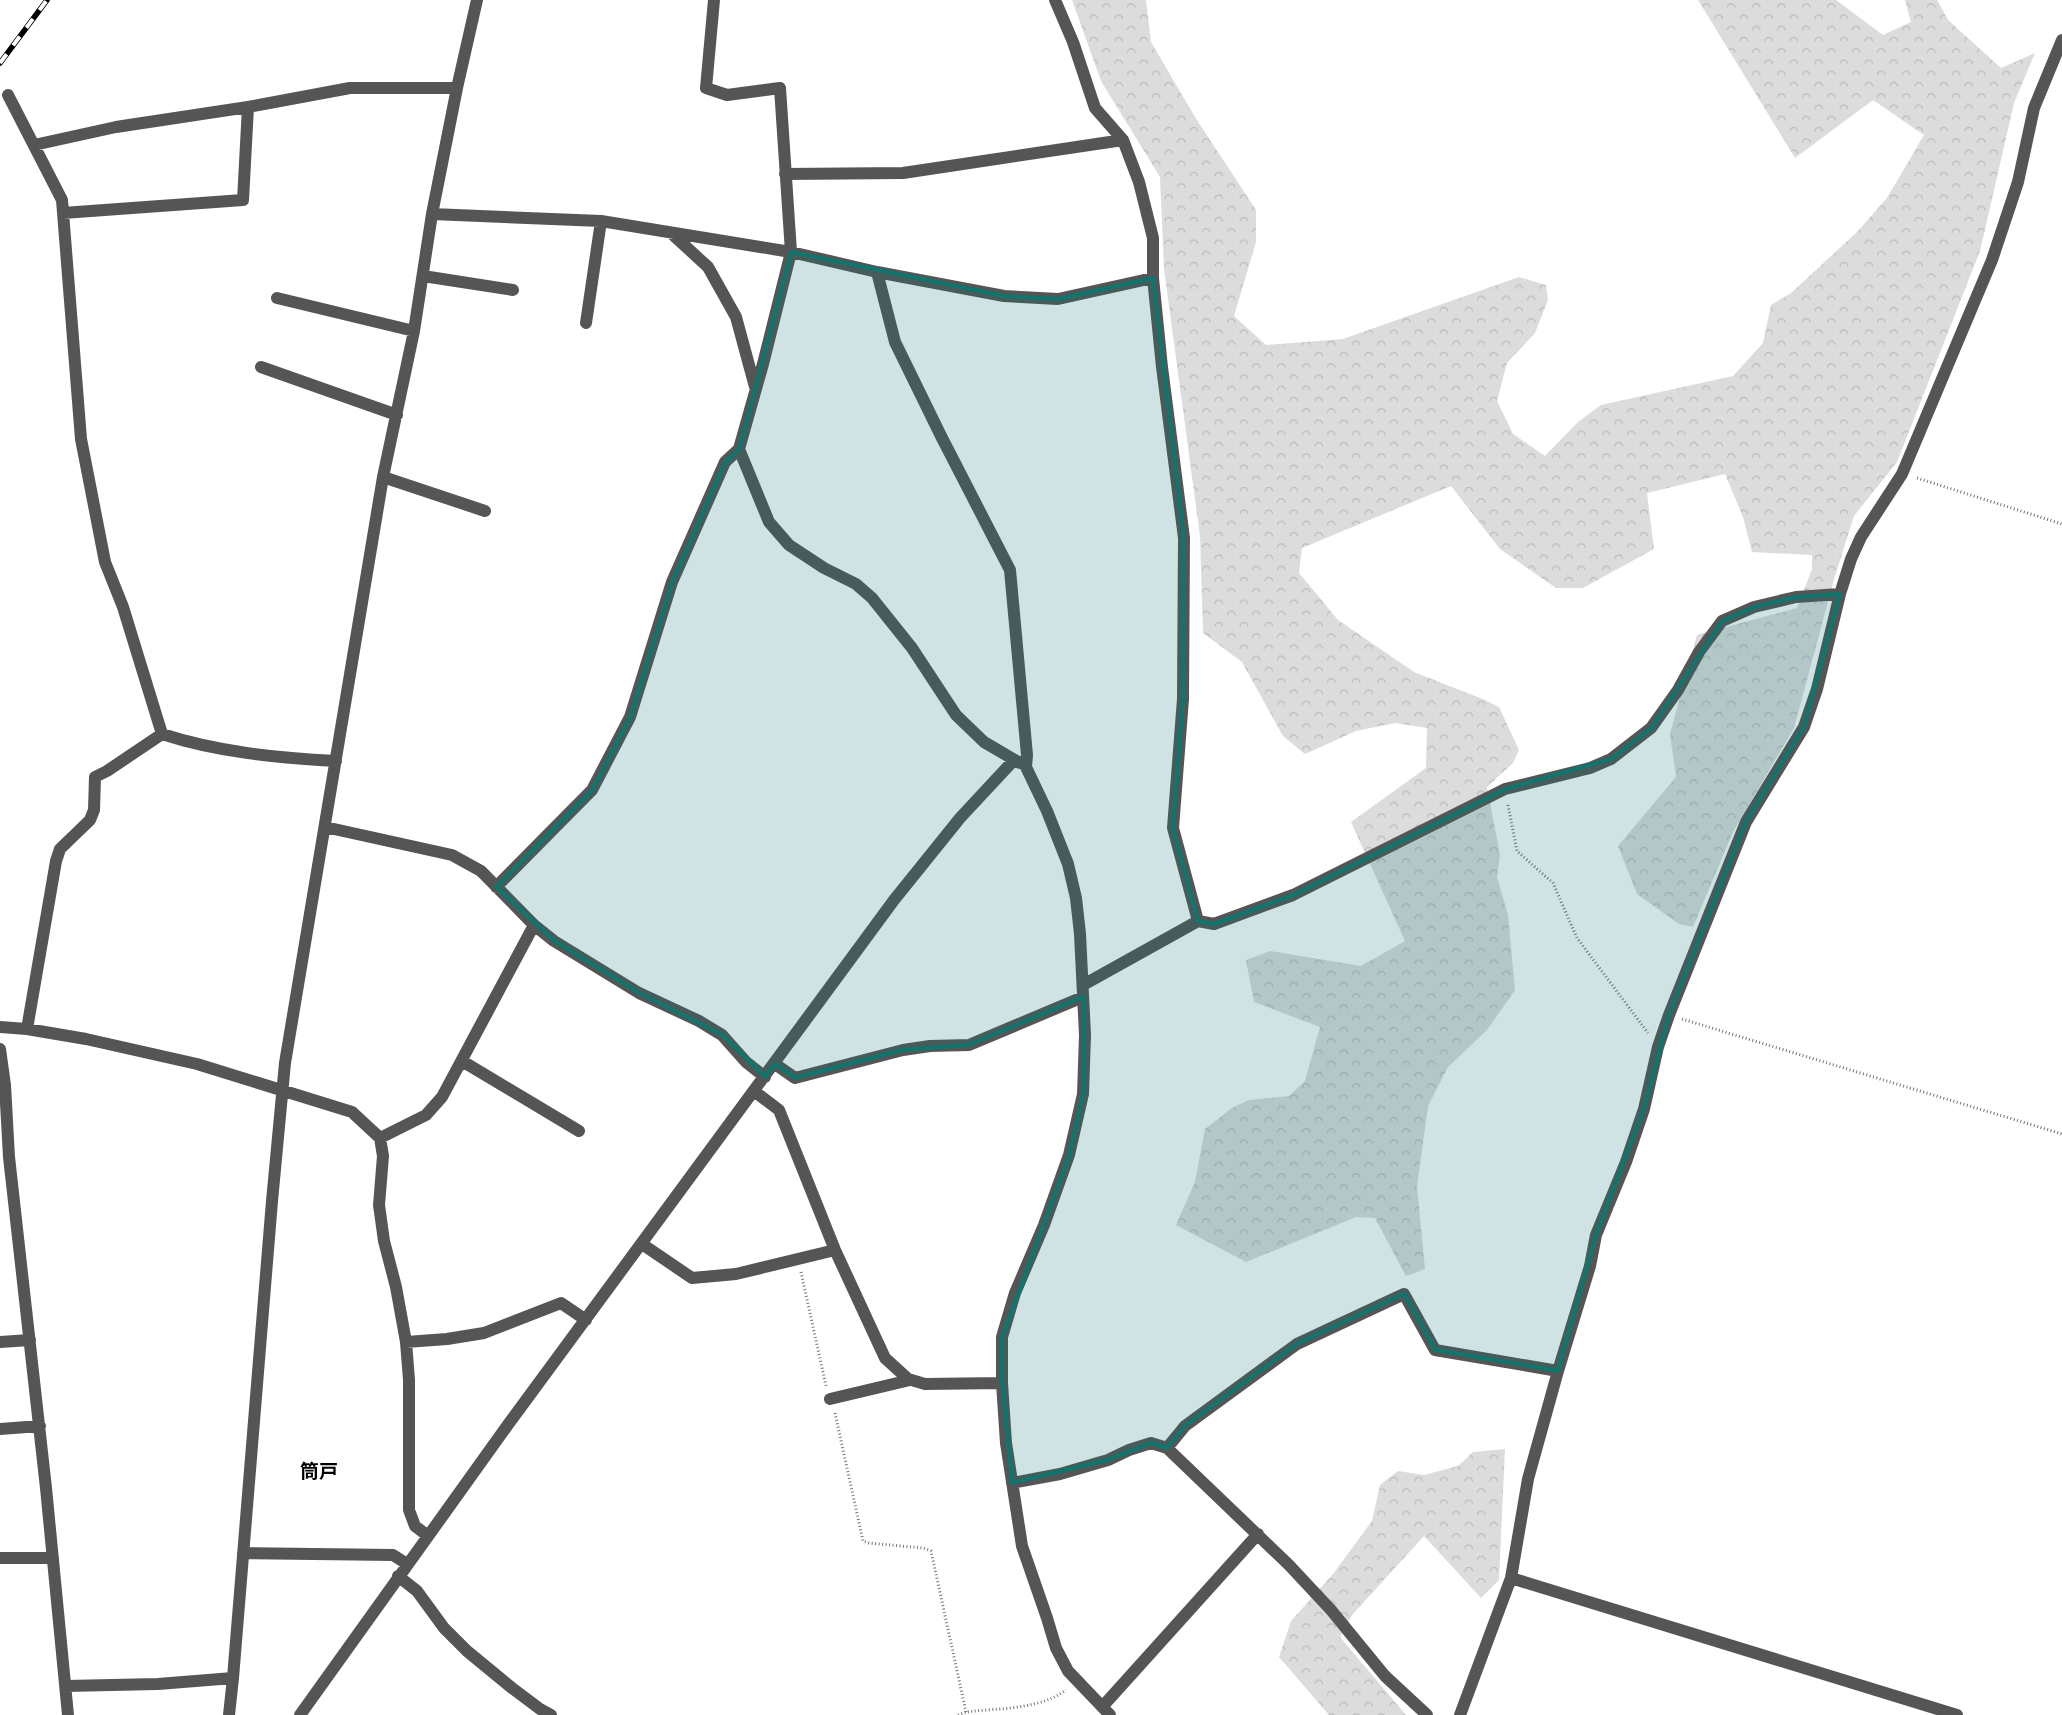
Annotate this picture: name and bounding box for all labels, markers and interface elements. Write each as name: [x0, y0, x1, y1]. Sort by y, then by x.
district label: 筒戸: [300, 1461, 338, 1484]

